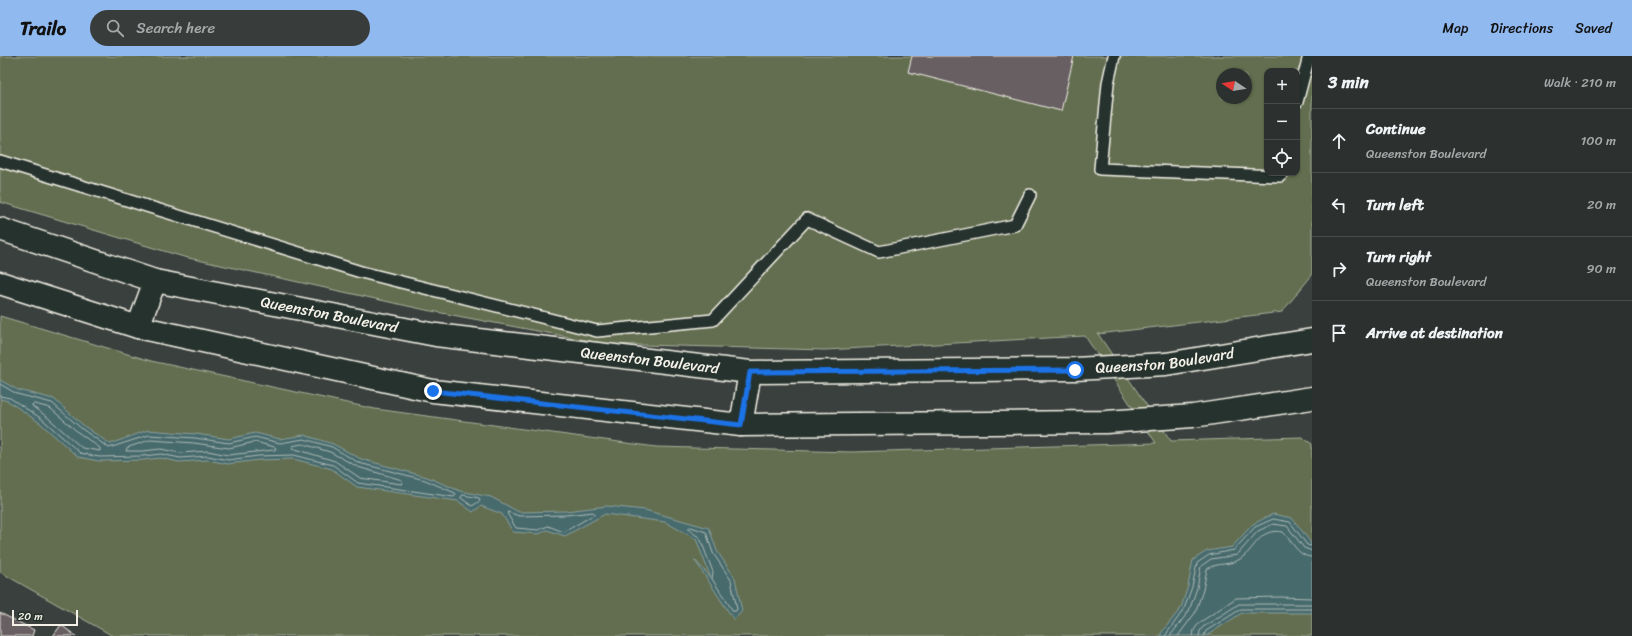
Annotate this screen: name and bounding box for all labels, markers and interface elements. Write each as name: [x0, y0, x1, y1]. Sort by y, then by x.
search box: [90, 10, 370, 46]
text: Trailo: [20, 12, 66, 45]
text: Search here: [136, 15, 215, 41]
text: Map: [1442, 16, 1468, 41]
text: Directions: [1490, 16, 1553, 41]
text: Saved: [1575, 16, 1612, 41]
icon: search: [104, 17, 126, 39]
text: 3 min: [1328, 67, 1369, 97]
north arrow: [1216, 68, 1252, 104]
map controls: [1264, 68, 1300, 176]
button: +: [1264, 68, 1300, 104]
text: Walk · 210 m: [1544, 71, 1616, 94]
button: −: [1264, 104, 1300, 140]
text: Continue: [1366, 116, 1426, 142]
text: 100 m: [1581, 129, 1616, 152]
icon: ahead: [1328, 130, 1350, 152]
button: locate: [1264, 140, 1300, 176]
text: Queenston Boulevard: [1366, 142, 1486, 165]
text: Turn left: [1366, 192, 1424, 218]
text: 20 m: [1587, 193, 1616, 216]
icon: left: [1328, 194, 1350, 216]
text: Turn right: [1366, 244, 1431, 270]
text: 90 m: [1586, 257, 1616, 280]
icon: right: [1328, 258, 1350, 280]
text: Queenston Boulevard: [1366, 270, 1486, 293]
street label: Queenston Boulevard: [259, 289, 401, 341]
text: Arrive at destination: [1366, 320, 1503, 346]
icon: arrive: [1328, 322, 1350, 344]
street label: Queenston Boulevard: [579, 339, 722, 381]
street label: Queenston Boulevard: [1095, 340, 1237, 381]
route start: [1066, 361, 1084, 379]
route end: [424, 382, 442, 400]
text: 20 m: [18, 607, 43, 626]
scale bar: [12, 608, 78, 627]

